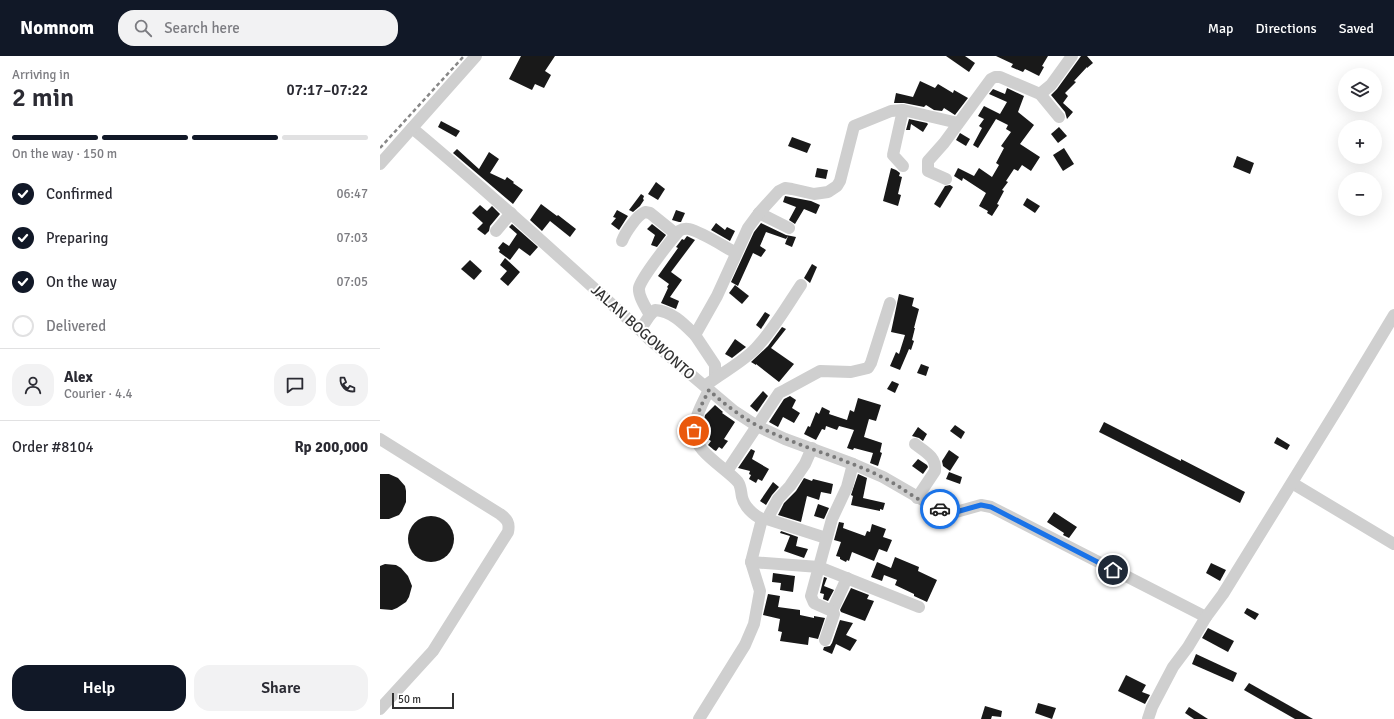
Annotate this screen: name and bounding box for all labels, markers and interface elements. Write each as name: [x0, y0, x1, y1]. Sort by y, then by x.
search box: [118, 10, 398, 46]
text: Nomnom: [20, 16, 94, 40]
icon: search: [132, 17, 154, 39]
text: Search here: [164, 19, 240, 37]
text: Map: [1208, 20, 1234, 37]
text: Directions: [1256, 20, 1317, 37]
text: Saved: [1339, 20, 1374, 37]
text: Arriving in: [12, 67, 70, 83]
map controls: [1338, 68, 1382, 216]
button: layers: [1338, 68, 1382, 112]
text: 07:17–07:22: [287, 81, 368, 99]
text: 2 min: [12, 82, 74, 114]
button: +: [1338, 120, 1382, 164]
text: On the way · 150 m: [12, 146, 117, 162]
button: −: [1338, 172, 1382, 216]
icon: check: [12, 183, 34, 205]
text: Confirmed: [46, 185, 113, 203]
text: 06:47: [336, 186, 368, 202]
icon: check: [12, 227, 34, 249]
text: Preparing: [46, 229, 109, 247]
text: 07:03: [336, 230, 368, 246]
icon: check: [12, 271, 34, 293]
text: On the way: [46, 273, 117, 291]
text: 07:05: [336, 274, 368, 290]
street label: JALAN BOGOWONTO: [587, 281, 699, 384]
text: Delivered: [46, 317, 106, 335]
button: person: [12, 364, 54, 406]
button: chat: [274, 364, 316, 406]
button: phone: [326, 364, 368, 406]
text: Alex: [64, 368, 93, 386]
text: Courier · 4.4: [64, 386, 133, 402]
pin: [677, 414, 711, 448]
icon: bag: [683, 420, 705, 442]
text: Order #8104: [12, 438, 94, 456]
text: Rp 200,000: [294, 438, 368, 456]
courier: [920, 489, 960, 529]
icon: car: [929, 498, 951, 520]
pin: [1096, 553, 1130, 587]
icon: home: [1102, 559, 1124, 581]
button: Help: [12, 665, 186, 711]
button: Share: [194, 665, 368, 711]
scale bar: [392, 691, 454, 710]
text: 50 m: [398, 693, 421, 706]

